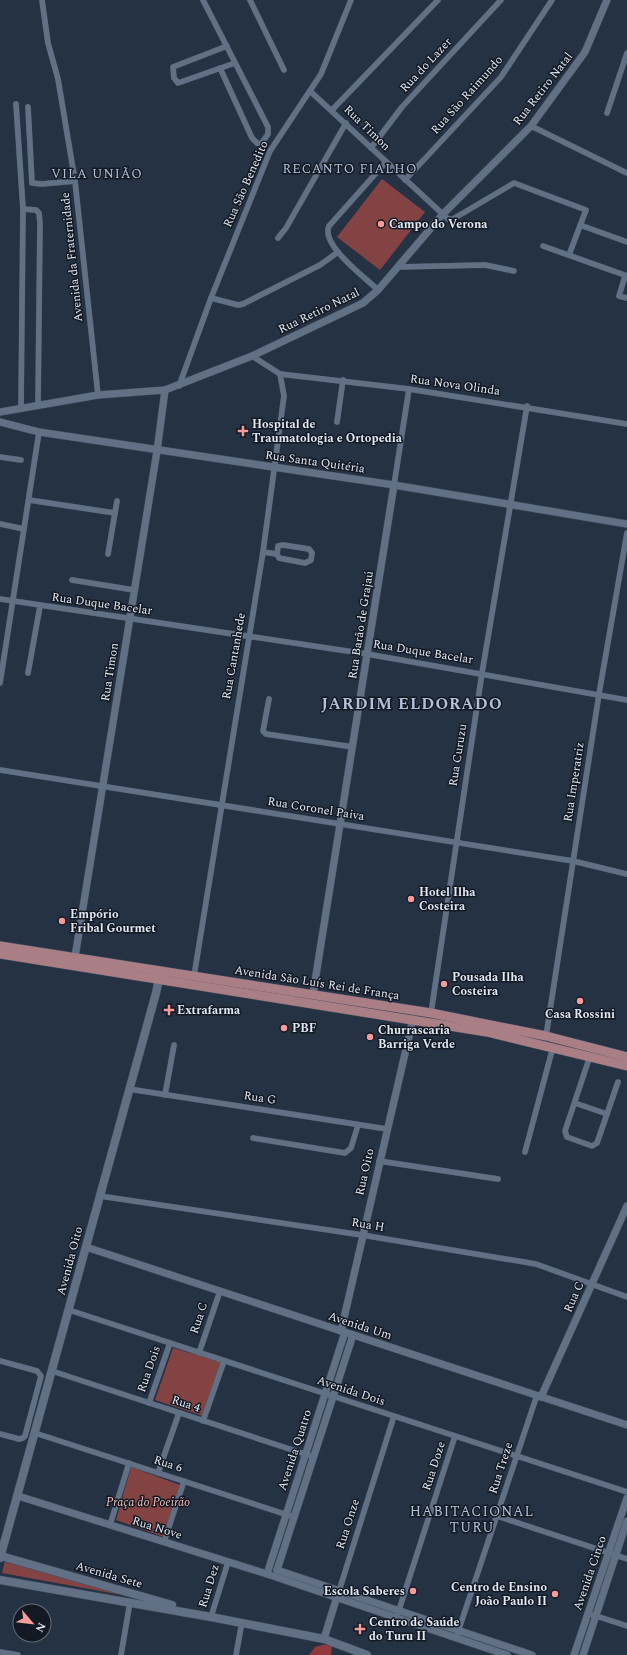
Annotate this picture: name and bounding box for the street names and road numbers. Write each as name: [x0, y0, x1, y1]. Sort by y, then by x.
street label: Rua do Lazer: [395, 33, 457, 97]
street label: Rua Retiro Natal: [508, 48, 578, 130]
street label: Rua São Raimundo: [426, 51, 508, 139]
street label: Rua Timon: [339, 101, 395, 155]
street label: Rua São Benedito: [218, 138, 274, 230]
street label: Avenida da Fraternidade: [56, 191, 88, 323]
street label: Rua Retiro Natal: [275, 283, 363, 339]
street label: Rua Nova Olinda: [409, 369, 501, 401]
street label: Rua Santa Quitéria: [264, 446, 366, 478]
street label: Rua Barão de Grajaú: [343, 569, 379, 681]
street label: Rua Duque Bacelar: [51, 588, 154, 620]
street label: Rua Cantanhede: [217, 611, 251, 701]
street label: Rua Duque Bacelar: [371, 635, 475, 669]
street label: Rua Timon: [96, 641, 124, 703]
street label: Rua Curuzu: [444, 722, 472, 788]
street label: Rua Imperatriz: [558, 741, 590, 823]
street label: Rua Coronel Paiva: [266, 792, 366, 826]
street label: Avenida São Luís Rei de França: [233, 961, 401, 1005]
street label: Rua G: [242, 1086, 278, 1110]
street label: Rua Oito: [350, 1147, 380, 1197]
street label: Rua H: [350, 1213, 386, 1237]
street label: Avenida Oito: [52, 1224, 88, 1298]
street label: Rua C: [559, 1278, 589, 1316]
street label: Rua C: [185, 1300, 213, 1336]
street label: Avenida Um: [326, 1307, 394, 1345]
street label: Rua Dois: [132, 1343, 166, 1395]
street label: Avenida Dois: [314, 1371, 388, 1411]
street label: Rua 4: [169, 1390, 203, 1418]
street label: Avenida Quatro: [273, 1407, 317, 1493]
street label: Rua Doze: [417, 1439, 451, 1493]
street label: Rua Treze: [484, 1440, 518, 1496]
street label: Rua 6: [151, 1450, 185, 1478]
street label: Rua Onze: [331, 1496, 365, 1551]
street label: Rua Nove: [130, 1511, 184, 1545]
street label: Avenida Cinco: [568, 1533, 612, 1613]
street label: Avenida Sete: [73, 1556, 145, 1594]
street label: Rua Dez: [193, 1562, 225, 1610]

